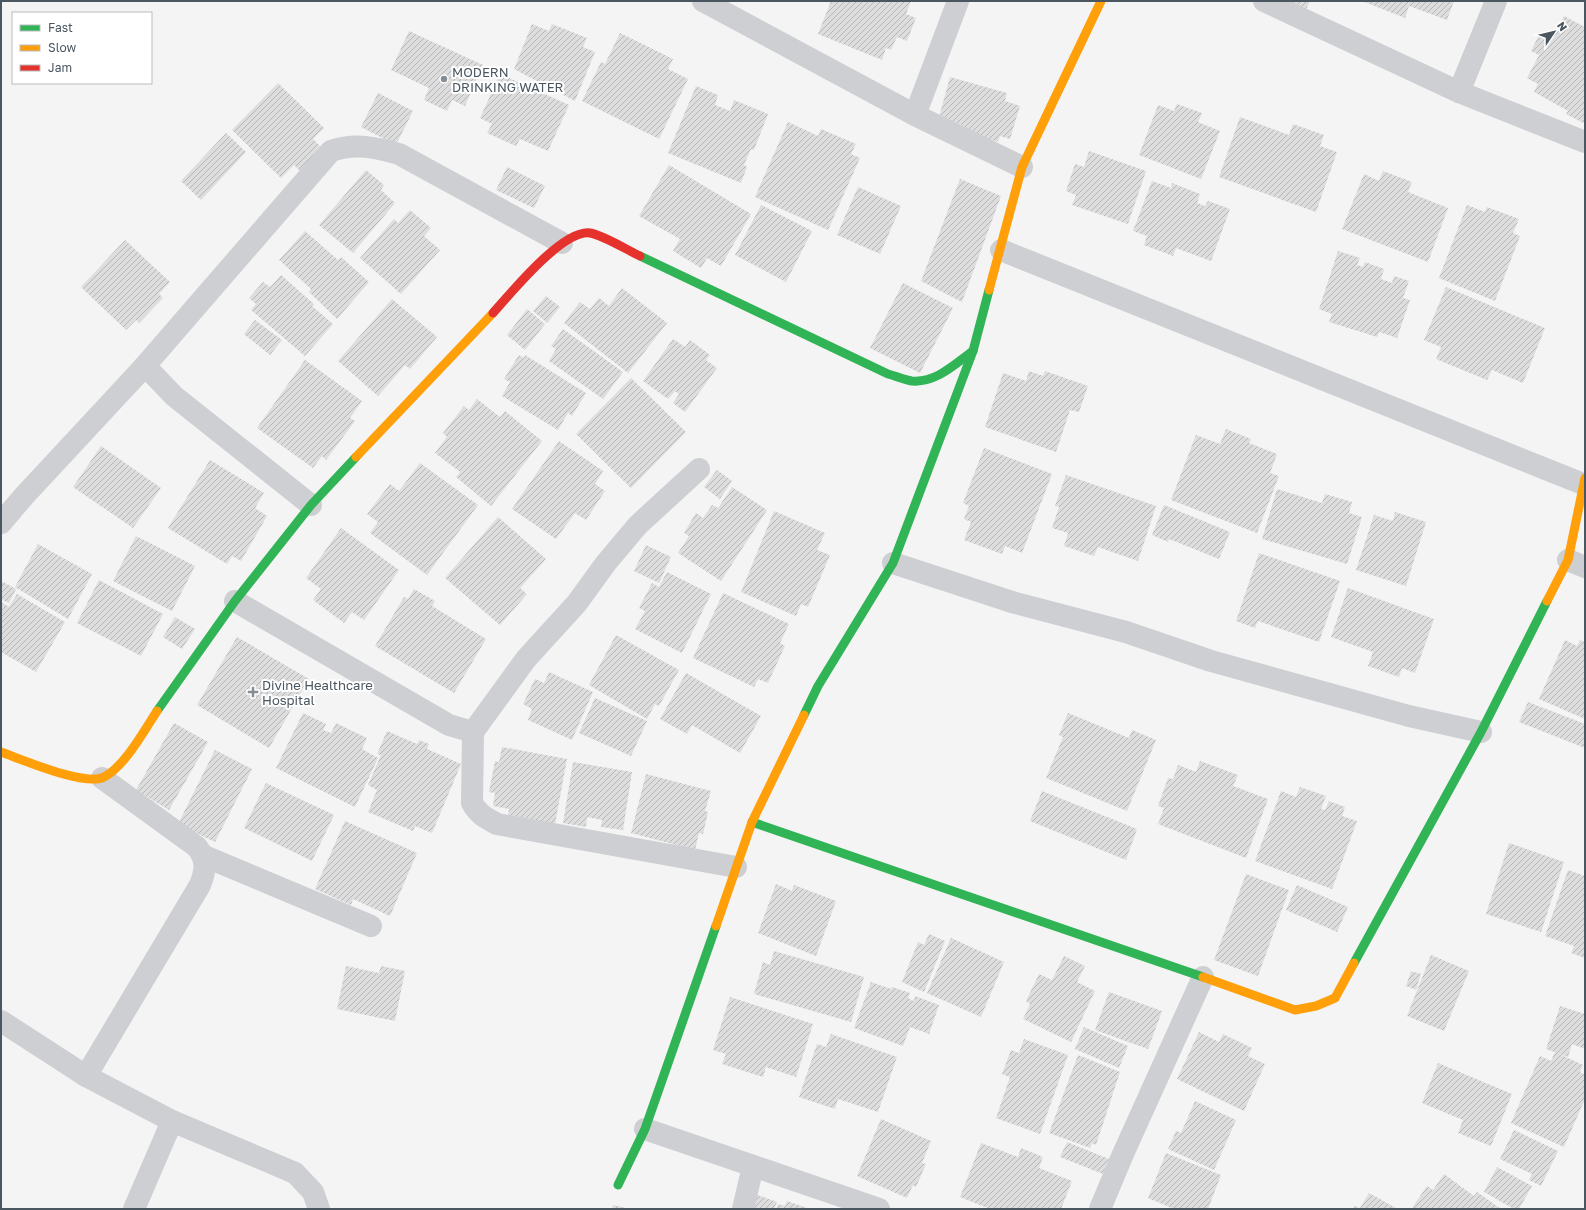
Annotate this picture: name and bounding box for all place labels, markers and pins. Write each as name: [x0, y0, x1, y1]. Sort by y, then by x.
place label: MODERN DRINKING WATER: [452, 64, 564, 95]
marker: MODERN DRINKING WATER: [439, 74, 449, 84]
place label: Divine Healthcare Hospital: [262, 677, 373, 708]
marker: Divine Healthcare Hospital: [247, 686, 259, 698]

